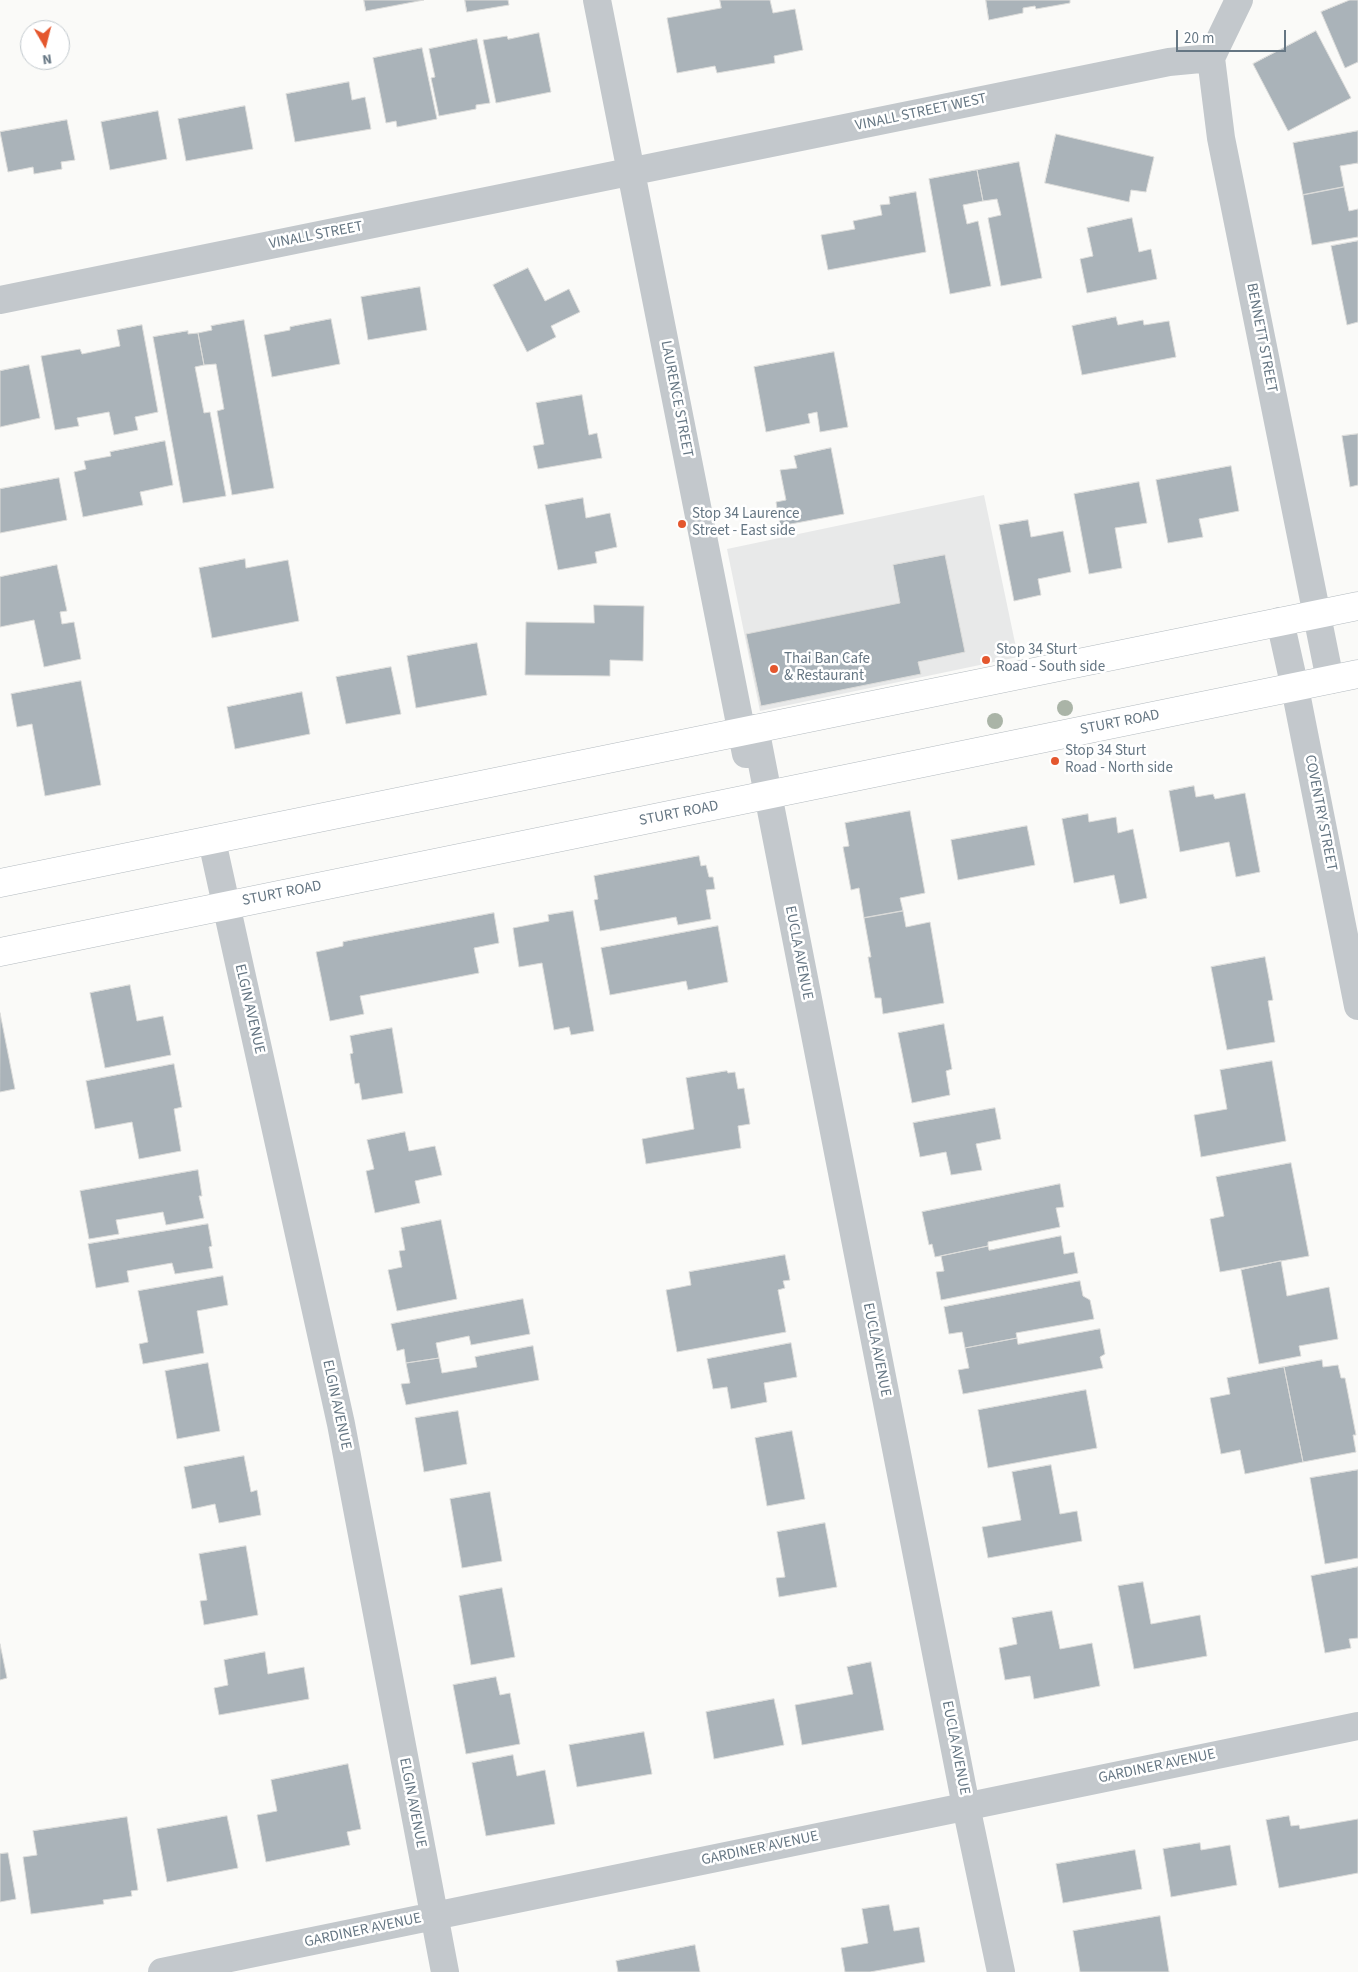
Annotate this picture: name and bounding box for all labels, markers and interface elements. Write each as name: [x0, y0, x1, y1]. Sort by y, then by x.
north arrow: [20, 20, 70, 70]
scale bar: [1178, 20, 1288, 52]
text: 20 m: [1184, 28, 1214, 49]
text: N: [41, 48, 53, 69]
street label: VINALL STREET WEST: [854, 90, 988, 136]
street label: VINALL STREET: [268, 218, 364, 254]
street label: BENNETT STREET: [1242, 282, 1280, 394]
street label: LAURENCE STREET: [656, 339, 696, 459]
place label: Stop 34 Laurence Street - East side: [692, 506, 800, 541]
marker: Stop 34 Laurence Street - East side: [676, 518, 688, 530]
place label: Stop 34 Sturt Road - South side: [996, 642, 1105, 677]
place label: Thai Ban Cafe & Restaurant: [784, 651, 870, 686]
marker: Stop 34 Sturt Road - South side: [980, 654, 992, 666]
marker: Thai Ban Cafe & Restaurant: [768, 663, 780, 675]
street label: STURT ROAD: [1079, 706, 1161, 740]
place label: Stop 34 Sturt Road - North side: [1065, 743, 1173, 778]
street label: COVENTRY STREET: [1300, 753, 1340, 873]
marker: Stop 34 Sturt Road - North side: [1049, 755, 1061, 767]
street label: STURT ROAD: [638, 797, 720, 831]
street label: STURT ROAD: [241, 877, 323, 911]
street label: EUCLA AVENUE: [780, 904, 816, 1002]
street label: ELGIN AVENUE: [230, 962, 268, 1056]
street label: EUCLA AVENUE: [858, 1301, 894, 1399]
street label: ELGIN AVENUE: [318, 1358, 354, 1452]
street label: EUCLA AVENUE: [937, 1699, 973, 1797]
street label: GARDINER AVENUE: [1097, 1746, 1217, 1788]
street label: ELGIN AVENUE: [394, 1756, 430, 1850]
street label: GARDINER AVENUE: [700, 1828, 820, 1870]
street label: GARDINER AVENUE: [303, 1910, 423, 1952]

